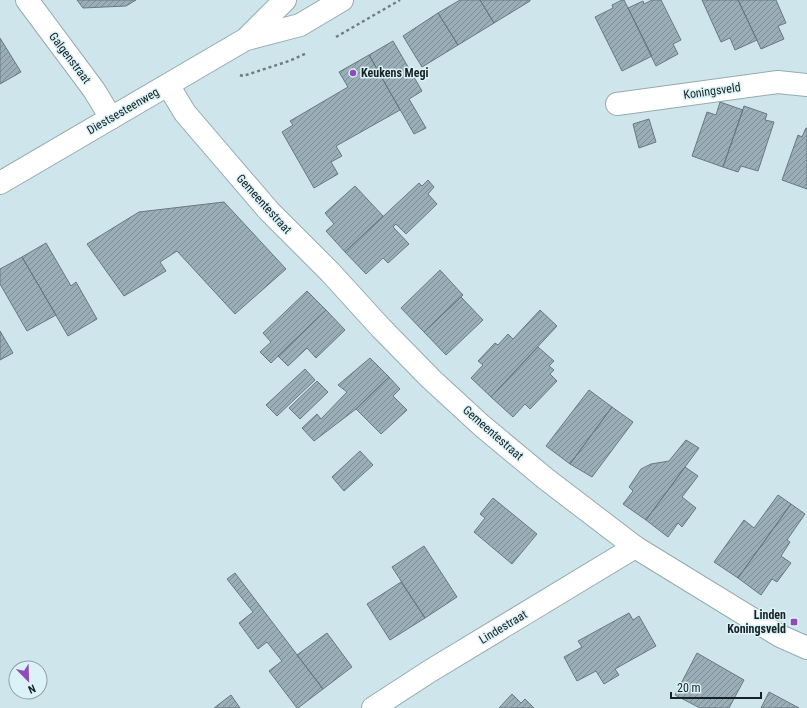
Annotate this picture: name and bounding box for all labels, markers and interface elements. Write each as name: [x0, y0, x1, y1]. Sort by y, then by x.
street label: Galgenstraat: [46, 30, 94, 87]
place label: Keukens Megi: [361, 66, 429, 80]
marker: Keukens Megi: [348, 68, 358, 78]
street label: Koningsveld: [683, 80, 742, 102]
street label: Diestsesteenweg: [85, 85, 162, 137]
street label: Gemeentestraat: [234, 171, 295, 237]
street label: Gemeentestraat: [460, 403, 526, 463]
street label: Lindestraat: [477, 607, 530, 647]
place label: Linden Koningsveld: [727, 608, 786, 636]
marker: Linden Koningsveld: [789, 617, 799, 627]
north arrow: [8, 660, 48, 700]
scale bar: [671, 674, 761, 700]
text: N: [26, 681, 37, 696]
text: 20 m: [677, 681, 701, 695]

